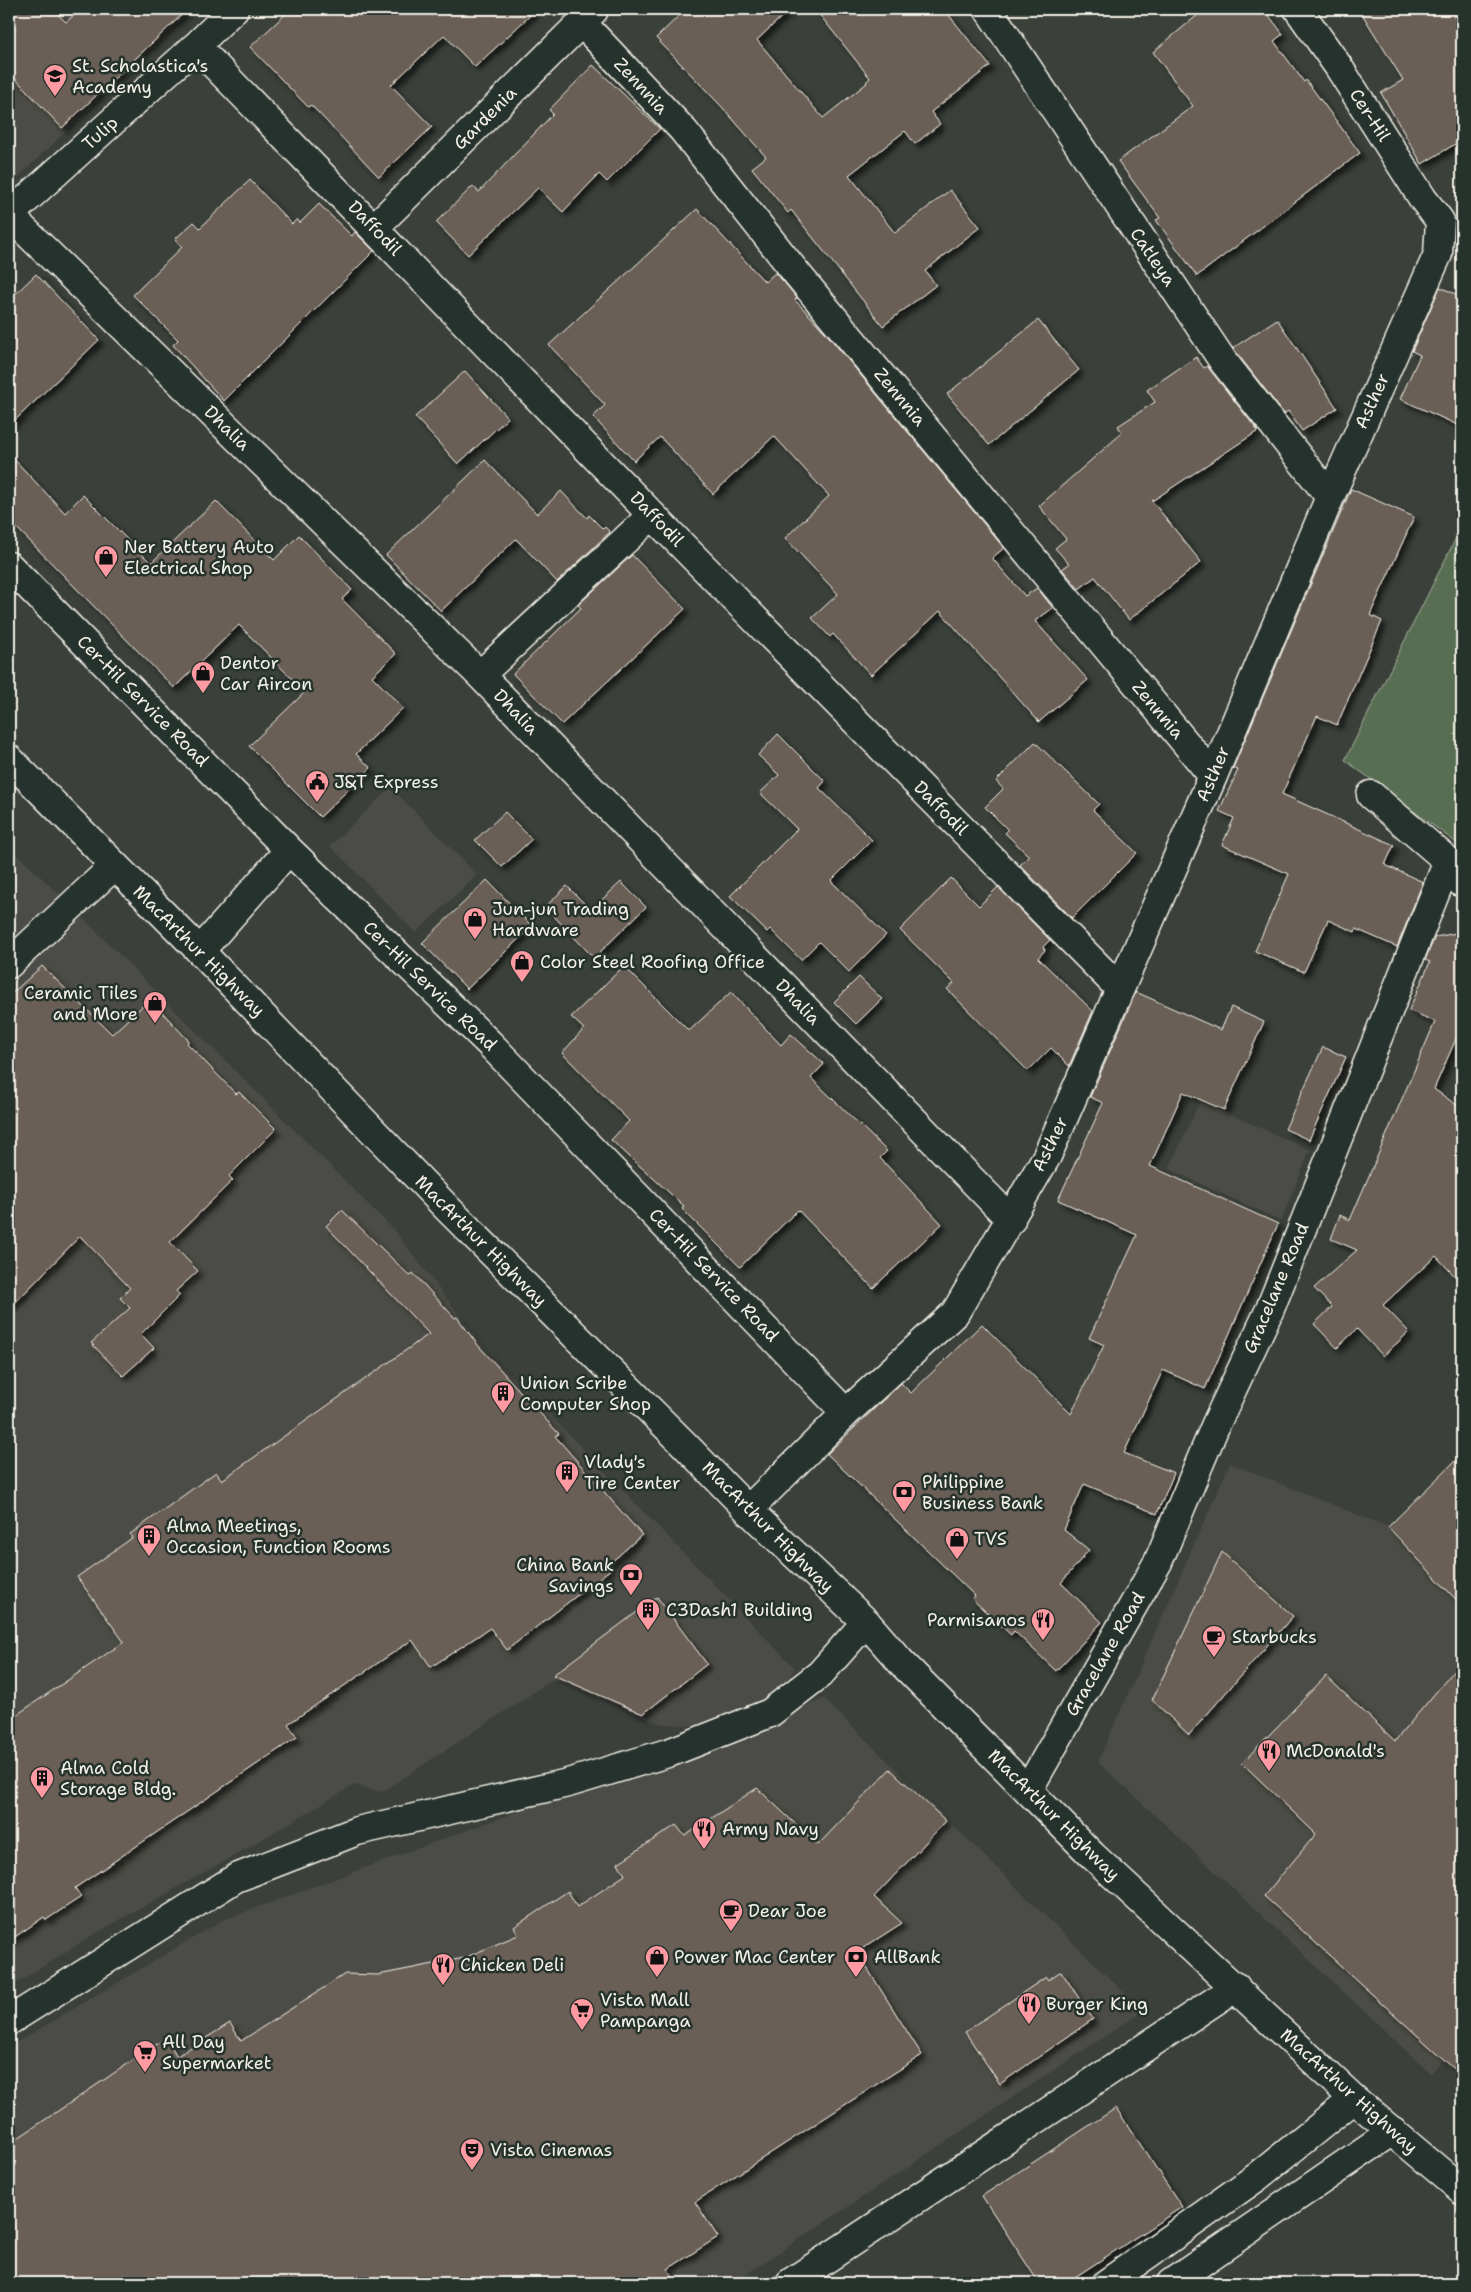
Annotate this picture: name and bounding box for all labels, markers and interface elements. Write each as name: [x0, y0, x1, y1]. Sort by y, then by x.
street label: Zennnia: [609, 53, 673, 119]
place label: St. Scholastica's Academy: [72, 54, 209, 99]
school or university icon: St. Scholastica's Academy: [42, 63, 68, 97]
street label: Gardenia: [448, 81, 522, 155]
street label: Cer-Hil: [1344, 84, 1396, 147]
street label: Tulip: [77, 111, 123, 155]
street label: Daffodil: [343, 195, 408, 261]
street label: Catleya: [1125, 223, 1181, 291]
street label: Zennnia: [869, 363, 931, 431]
street label: Asther: [1349, 369, 1395, 433]
street label: Dhalia: [199, 400, 255, 456]
street label: Daffodil: [625, 486, 690, 552]
place label: Ner Battery Auto Electrical Shop: [124, 535, 274, 580]
shop icon: Ner Battery Auto Electrical Shop: [93, 544, 119, 578]
street label: Cer-Hil Service Road: [72, 630, 214, 772]
place label: Dentor Car Aircon: [220, 651, 312, 696]
shop icon: Dentor Car Aircon: [190, 660, 216, 694]
street label: Zennnia: [1127, 676, 1189, 744]
street label: Dhalia: [488, 684, 544, 740]
street label: Asther: [1191, 742, 1235, 806]
public building icon: J&T Express: [304, 769, 330, 803]
place label: J&T Express: [334, 770, 439, 794]
street label: Daffodil: [908, 775, 974, 841]
street label: MacArthur Highway: [128, 880, 270, 1022]
place label: Jun-jun Trading Hardware: [492, 897, 629, 942]
shop icon: Jun-jun Trading Hardware: [462, 906, 488, 940]
street label: Cer-Hil Service Road: [358, 916, 502, 1056]
shop icon: Color Steel Roofing Office: [509, 949, 535, 983]
place label: Color Steel Roofing Office: [540, 950, 765, 974]
street label: Dhalia: [770, 974, 826, 1030]
place label: Ceramic Tiles and More: [24, 981, 138, 1026]
shop icon: Ceramic Tiles and More: [142, 990, 168, 1024]
street label: Asther: [1026, 1112, 1074, 1176]
street label: MacArthur Highway: [410, 1170, 552, 1312]
street label: Cer-Hil Service Road: [644, 1203, 784, 1347]
street label: Gracelane Road: [1238, 1219, 1314, 1357]
place label: Union Scribe Computer Shop: [520, 1371, 651, 1416]
building icon: Union Scribe Computer Shop: [490, 1380, 516, 1414]
place label: Vlady's Tire Center: [584, 1450, 681, 1495]
street label: MacArthur Highway: [697, 1456, 839, 1598]
building icon: Vlady's Tire Center: [554, 1459, 580, 1493]
place label: Philippine Business Bank: [922, 1470, 1043, 1515]
bank icon: Philippine Business Bank: [891, 1479, 917, 1513]
place label: Alma Meetings, Occasion, Function Rooms: [166, 1514, 391, 1559]
building icon: Alma Meetings, Occasion, Function Rooms: [136, 1523, 162, 1557]
shop icon: TVS: [944, 1526, 970, 1560]
place label: TVS: [974, 1527, 1007, 1551]
place label: China Bank Savings: [516, 1553, 614, 1598]
bank icon: China Bank Savings: [618, 1562, 644, 1596]
street label: Gracelane Road: [1060, 1587, 1150, 1721]
building icon: C3Dash1 Building: [635, 1597, 661, 1631]
place label: C3Dash1 Building: [666, 1598, 813, 1622]
restaurant icon: Parmisanos: [1030, 1607, 1056, 1641]
place label: Parmisanos: [927, 1608, 1026, 1632]
cafe icon: Starbucks: [1201, 1624, 1227, 1658]
place label: Starbucks: [1232, 1625, 1317, 1649]
restaurant icon: McDonald's: [1256, 1738, 1282, 1772]
place label: McDonald's: [1286, 1739, 1385, 1763]
street label: MacArthur Highway: [983, 1744, 1125, 1886]
place label: Alma Cold Storage Bldg.: [60, 1756, 176, 1801]
building icon: Alma Cold Storage Bldg.: [29, 1765, 55, 1799]
restaurant icon: Army Navy: [691, 1816, 717, 1850]
place label: Army Navy: [722, 1817, 819, 1841]
cafe icon: Dear Joe: [718, 1898, 744, 1932]
place label: Dear Joe: [748, 1899, 827, 1923]
shop icon: Power Mac Center: [644, 1944, 670, 1978]
bank icon: AllBank: [843, 1944, 869, 1978]
place label: Power Mac Center: [674, 1945, 835, 1969]
place label: AllBank: [874, 1945, 941, 1969]
restaurant icon: Chicken Deli: [430, 1952, 456, 1986]
place label: Chicken Deli: [460, 1953, 564, 1977]
place label: Vista Mall Pampanga: [600, 1988, 691, 2033]
restaurant icon: Burger King: [1016, 1991, 1042, 2025]
place label: Burger King: [1046, 1992, 1148, 2016]
supermarket icon: Vista Mall Pampanga: [569, 1997, 595, 2031]
street label: MacArthur Highway: [1275, 2023, 1423, 2159]
place label: All Day Supermarket: [162, 2030, 272, 2075]
supermarket icon: All Day Supermarket: [132, 2039, 158, 2073]
theatre icon: Vista Cinemas: [459, 2137, 485, 2171]
place label: Vista Cinemas: [490, 2138, 613, 2162]

